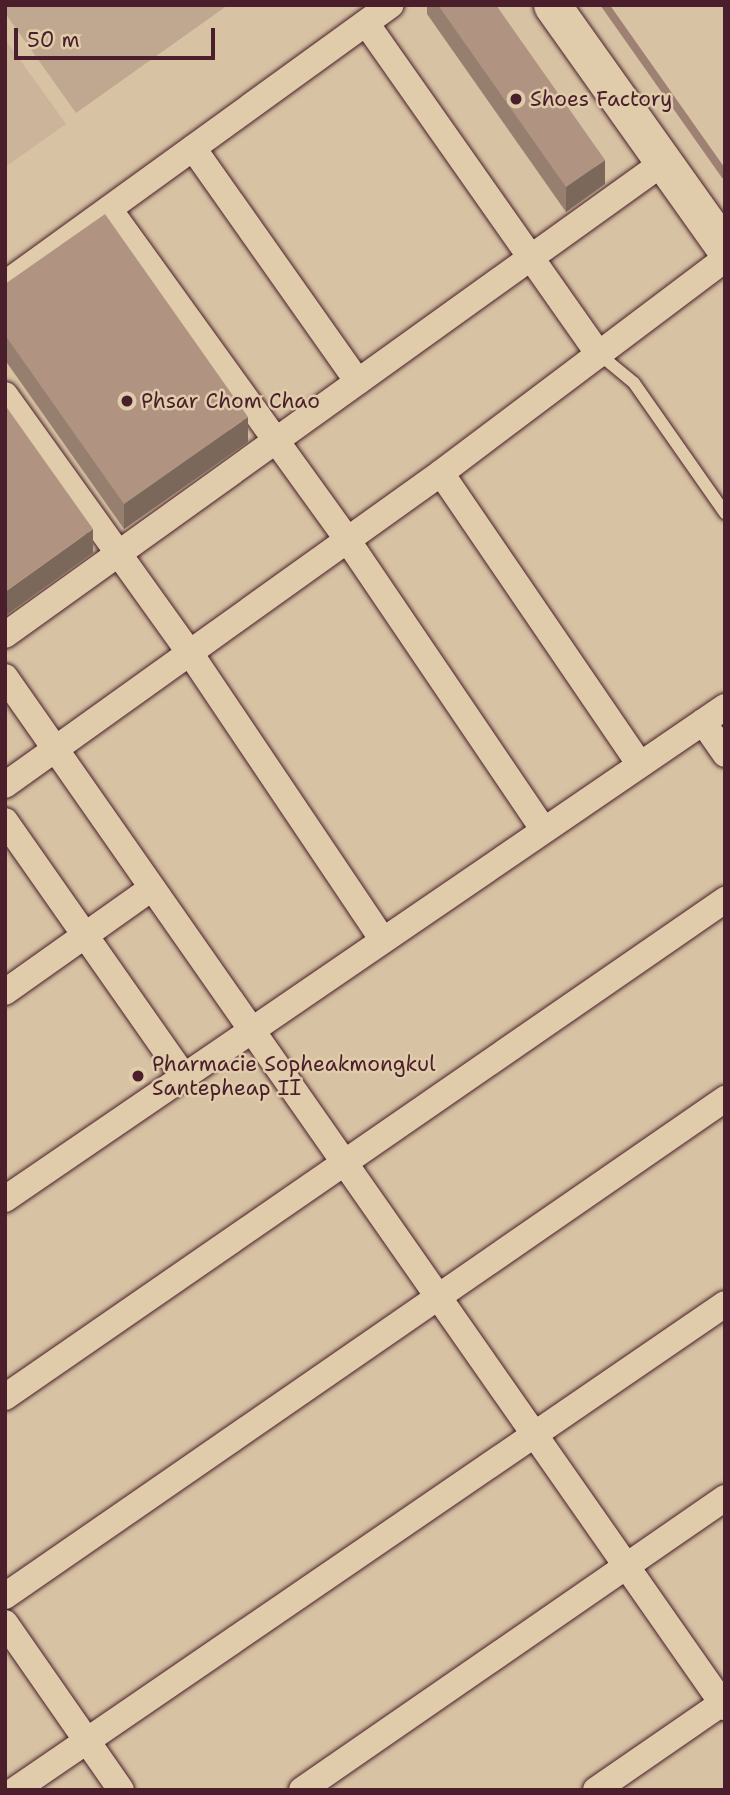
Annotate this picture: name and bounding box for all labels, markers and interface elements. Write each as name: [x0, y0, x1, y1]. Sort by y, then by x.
scale bar: [18, 14, 219, 58]
text: 50 m: [27, 26, 80, 54]
place label: Shoes Factory: [530, 86, 672, 112]
marker: Shoes Factory: [508, 91, 524, 107]
place label: Phsar Chom Chao: [141, 388, 320, 414]
marker: Phsar Chom Chao: [119, 393, 135, 409]
place label: Pharmacie Sopheakmongkul Santepheap II: [152, 1051, 436, 1101]
marker: Pharmacie Sopheakmongkul Santepheap II: [130, 1068, 146, 1084]

